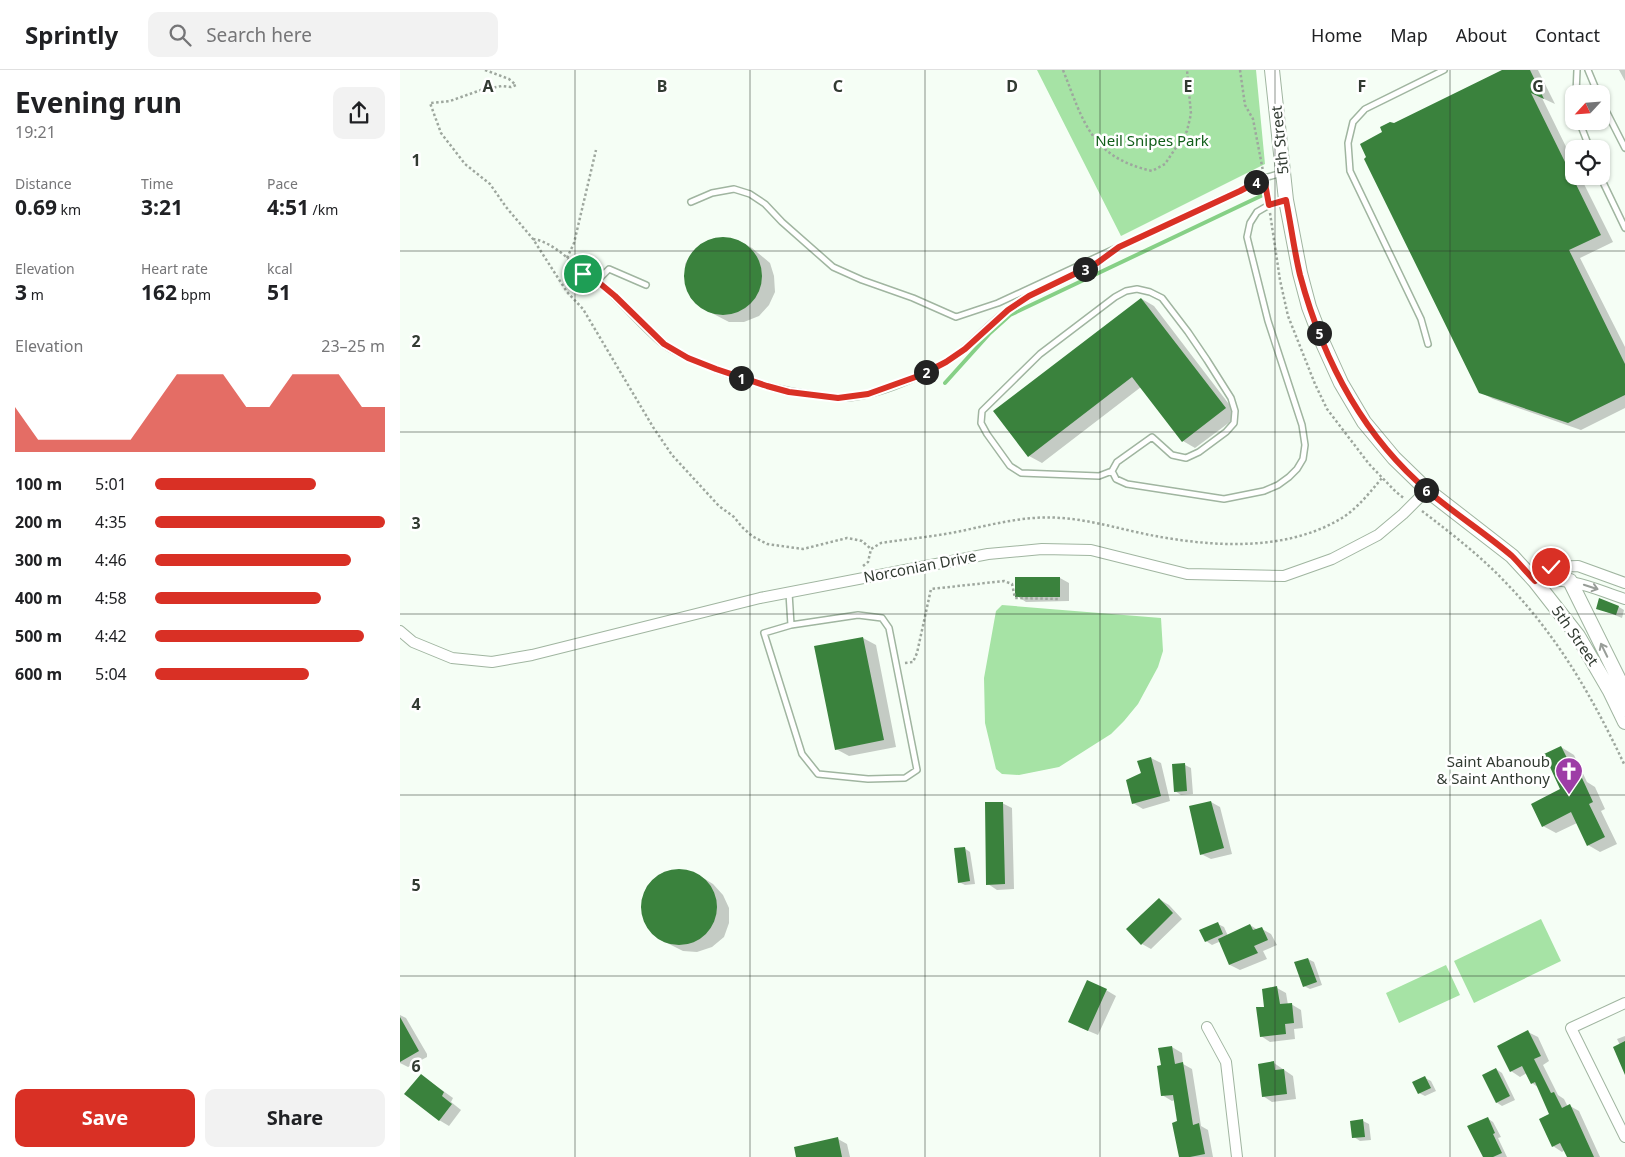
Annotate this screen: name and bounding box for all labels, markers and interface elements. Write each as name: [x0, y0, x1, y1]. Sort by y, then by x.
search box: [148, 12, 498, 57]
text: Sprintly: [25, 18, 118, 51]
icon: search: [166, 21, 194, 49]
text: Search here: [206, 22, 312, 48]
text: Home: [1311, 23, 1362, 47]
text: Map: [1390, 23, 1428, 47]
text: About: [1456, 23, 1507, 47]
text: Contact: [1535, 23, 1600, 47]
text: A: [482, 75, 494, 97]
text: B: [657, 75, 667, 97]
text: C: [833, 75, 843, 97]
text: D: [1006, 75, 1018, 97]
text: E: [1184, 75, 1193, 97]
text: F: [1358, 75, 1366, 97]
text: G: [1532, 75, 1544, 97]
text: Evening run: [15, 83, 182, 121]
north arrow: [1565, 85, 1610, 130]
map controls: [1565, 85, 1610, 185]
button: share: [333, 87, 385, 139]
street label: 5th Street: [1265, 104, 1293, 175]
text: 19:21: [15, 121, 56, 143]
park label: Neil Snipes Park: [1095, 130, 1209, 150]
button: locate: [1565, 140, 1610, 185]
text: 1: [411, 149, 421, 171]
pin: 4: [1244, 170, 1268, 194]
text: 4: [1252, 173, 1261, 192]
text: Distance: [15, 174, 72, 193]
text: Time: [141, 174, 173, 193]
text: Pace: [267, 174, 298, 193]
text: 0.69: [15, 193, 57, 221]
text: 3:21: [141, 193, 183, 221]
text: 4:51: [267, 193, 309, 221]
text: km: [57, 200, 81, 219]
text: /km: [309, 200, 338, 219]
pin: [562, 253, 604, 295]
pin: 3: [1072, 256, 1098, 282]
text: Elevation: [15, 259, 75, 278]
text: Heart rate: [141, 259, 208, 278]
text: kcal: [267, 259, 293, 278]
icon: arrive: [569, 260, 597, 288]
text: 3: [1081, 260, 1090, 279]
text: 3: [15, 278, 27, 306]
text: 162: [141, 278, 177, 306]
text: 51: [267, 278, 291, 306]
text: m: [27, 285, 44, 304]
text: bpm: [177, 285, 211, 304]
pin: 5: [1306, 320, 1332, 346]
text: 5: [1315, 324, 1324, 343]
text: 2: [411, 330, 421, 352]
text: Elevation: [15, 335, 83, 357]
text: 23–25 m: [321, 335, 385, 357]
pin: 2: [914, 360, 938, 384]
text: 2: [922, 363, 931, 382]
pin: 1: [728, 366, 754, 390]
text: 1: [737, 369, 746, 388]
text: 100 m: [15, 473, 62, 495]
text: 5:01: [95, 473, 127, 495]
pin: 6: [1414, 478, 1438, 502]
text: 6: [1422, 481, 1431, 500]
text: 200 m: [15, 511, 62, 533]
text: 4:35: [95, 511, 127, 533]
text: 3: [411, 512, 421, 534]
street label: Norconian Drive: [862, 545, 978, 587]
pin: [1530, 546, 1572, 588]
text: 300 m: [15, 549, 62, 571]
text: 4:46: [95, 549, 127, 571]
icon: check: [1537, 553, 1565, 581]
one-way arrow: [1582, 582, 1598, 592]
text: 400 m: [15, 587, 62, 609]
text: 4:58: [95, 587, 127, 609]
street label: 5th Street: [1548, 601, 1604, 670]
text: 500 m: [15, 625, 62, 647]
text: 4:42: [95, 625, 127, 647]
one-way arrow: [1599, 643, 1608, 658]
text: 600 m: [15, 663, 62, 685]
text: 5:04: [95, 663, 127, 685]
text: 4: [411, 693, 421, 715]
place label: Saint Abanoub & Saint Anthony: [1436, 751, 1550, 788]
church icon: Saint Abanoub & Saint Anthony: [1554, 756, 1584, 795]
text: 5: [411, 874, 421, 896]
text: 6: [411, 1055, 421, 1077]
button: Save: [15, 1089, 195, 1147]
button: Share: [205, 1089, 385, 1147]

